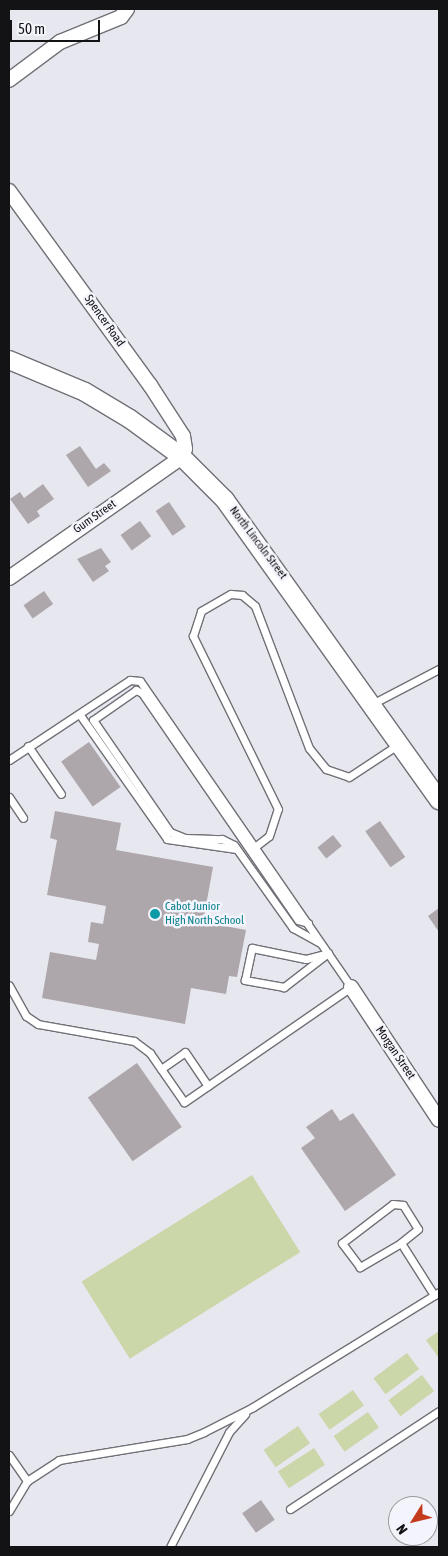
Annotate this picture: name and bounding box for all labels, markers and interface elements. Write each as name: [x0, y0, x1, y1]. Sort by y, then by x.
scale bar: [12, 10, 102, 42]
text: 50 m: [18, 20, 45, 37]
street label: Spencer Road: [81, 292, 127, 350]
street label: Gum Street: [71, 497, 119, 537]
street label: North Lincoln Street: [226, 504, 290, 582]
place label: Cabot Junior High North School: [165, 900, 244, 928]
marker: Cabot Junior High North School: [149, 908, 161, 920]
street label: Morgan Street: [372, 1024, 418, 1082]
north arrow: [388, 1496, 438, 1546]
text: N: [393, 1521, 411, 1537]

